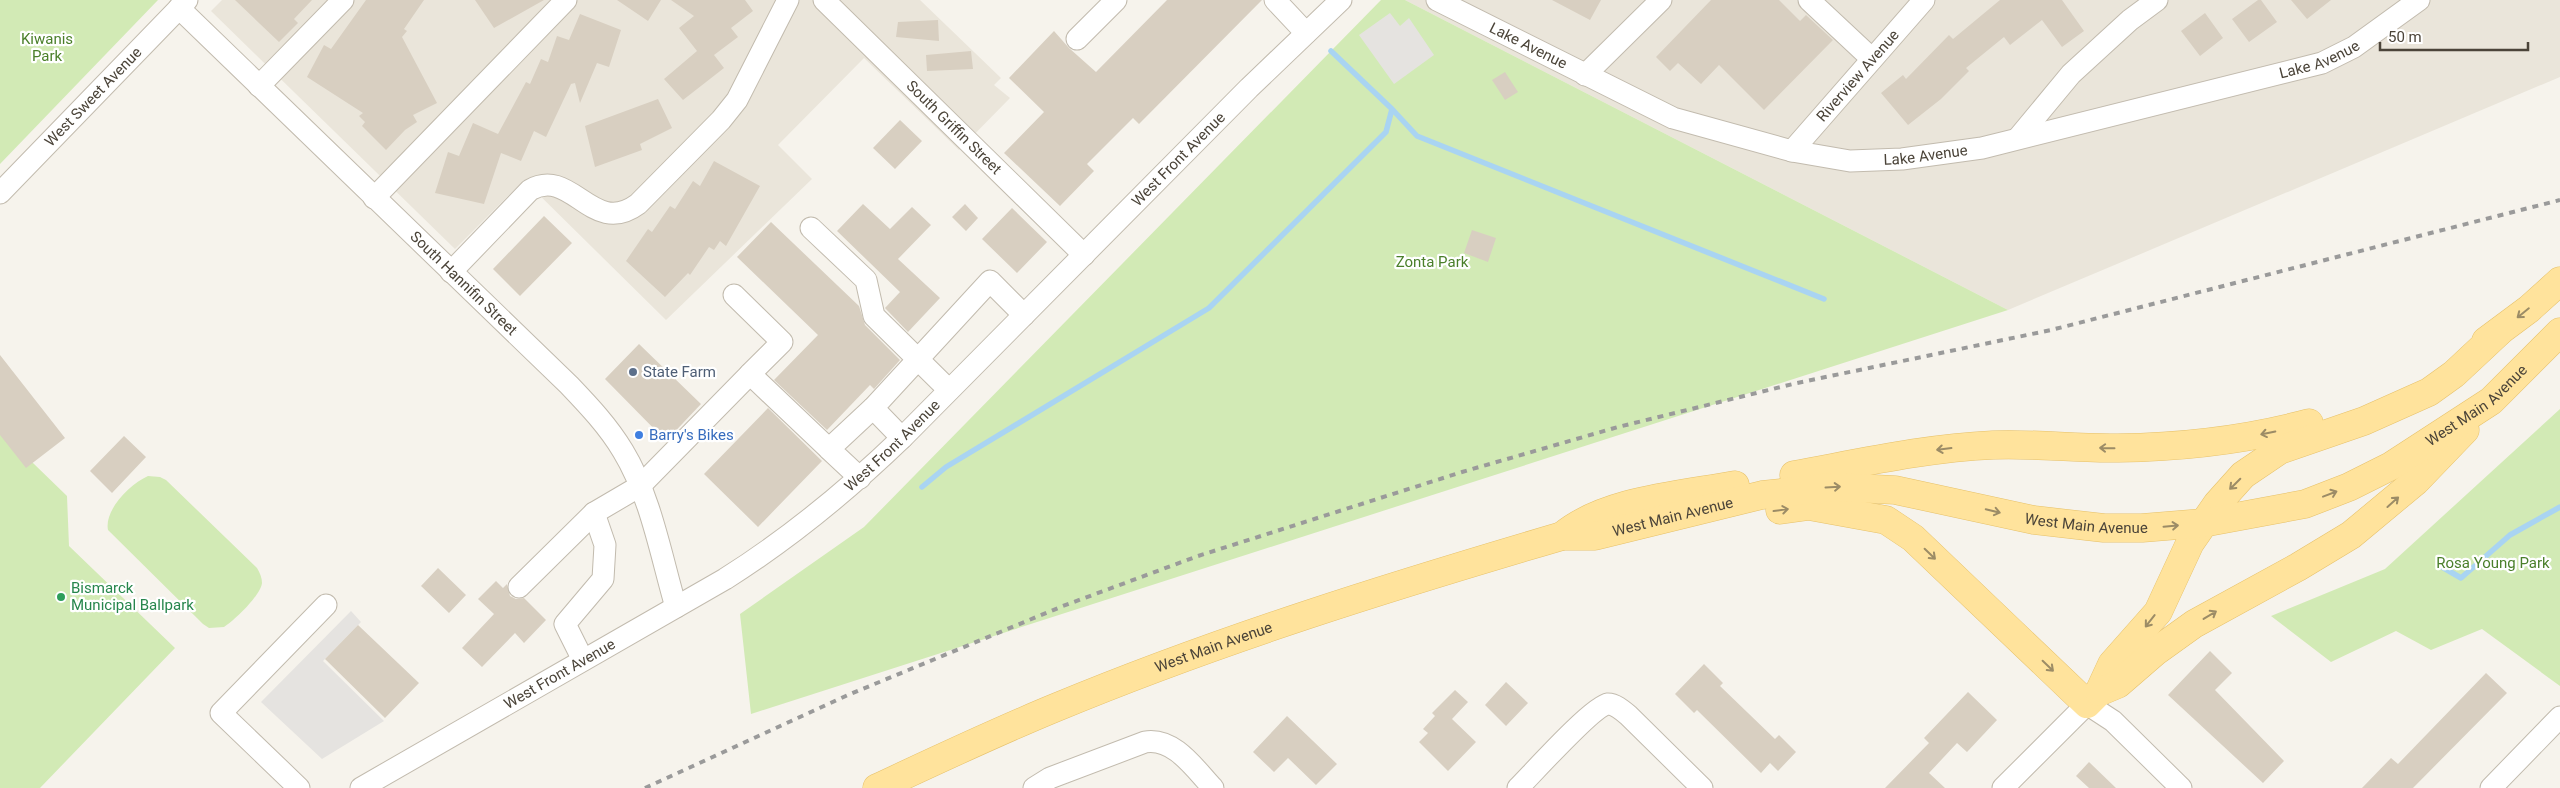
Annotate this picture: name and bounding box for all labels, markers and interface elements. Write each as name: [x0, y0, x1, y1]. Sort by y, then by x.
street label: Lake Avenue: [1486, 19, 1570, 73]
scale bar: [2380, 20, 2528, 52]
street label: Riverview Avenue: [1813, 26, 1903, 125]
text: 50 m: [2388, 28, 2422, 46]
park label: Kiwanis Park: [21, 30, 73, 65]
street label: Lake Avenue: [2277, 37, 2363, 82]
street label: West Sweet Avenue: [41, 43, 145, 150]
street label: South Griffin Street: [903, 77, 1005, 178]
street label: West Front Avenue: [1128, 108, 1229, 210]
street label: Lake Avenue: [1883, 141, 1969, 169]
street label: South Hannifin Street: [406, 227, 521, 339]
park label: Zonta Park: [1396, 253, 1469, 271]
one-way arrow: [2517, 307, 2530, 318]
street label: West Main Avenue: [2422, 361, 2531, 450]
place label: State Farm: [643, 363, 716, 381]
marker: State Farm: [627, 366, 639, 378]
street label: West Front Avenue: [841, 396, 944, 495]
place label: Barry's Bikes: [649, 426, 734, 444]
marker: Barry's Bikes: [633, 429, 645, 441]
one-way arrow: [2261, 429, 2277, 438]
one-way arrow: [2099, 443, 2115, 453]
one-way arrow: [1937, 444, 1953, 454]
one-way arrow: [2228, 478, 2241, 490]
one-way arrow: [1824, 483, 1840, 492]
one-way arrow: [2322, 489, 2337, 498]
street label: West Main Avenue: [1611, 493, 1735, 540]
one-way arrow: [2386, 497, 2399, 508]
one-way arrow: [1772, 505, 1788, 515]
one-way arrow: [1984, 507, 2000, 517]
street label: West Main Avenue: [2023, 509, 2149, 537]
one-way arrow: [2163, 521, 2179, 531]
one-way arrow: [1924, 548, 1936, 560]
park label: Rosa Young Park: [2436, 554, 2550, 572]
place label: Bismarck Municipal Ballpark: [71, 579, 194, 614]
marker: Bismarck Municipal Ballpark: [55, 591, 67, 603]
one-way arrow: [2202, 609, 2216, 619]
one-way arrow: [2145, 614, 2156, 627]
street label: West Main Avenue: [1152, 618, 1275, 677]
street label: West Front Avenue: [501, 635, 618, 713]
one-way arrow: [2041, 660, 2054, 672]

